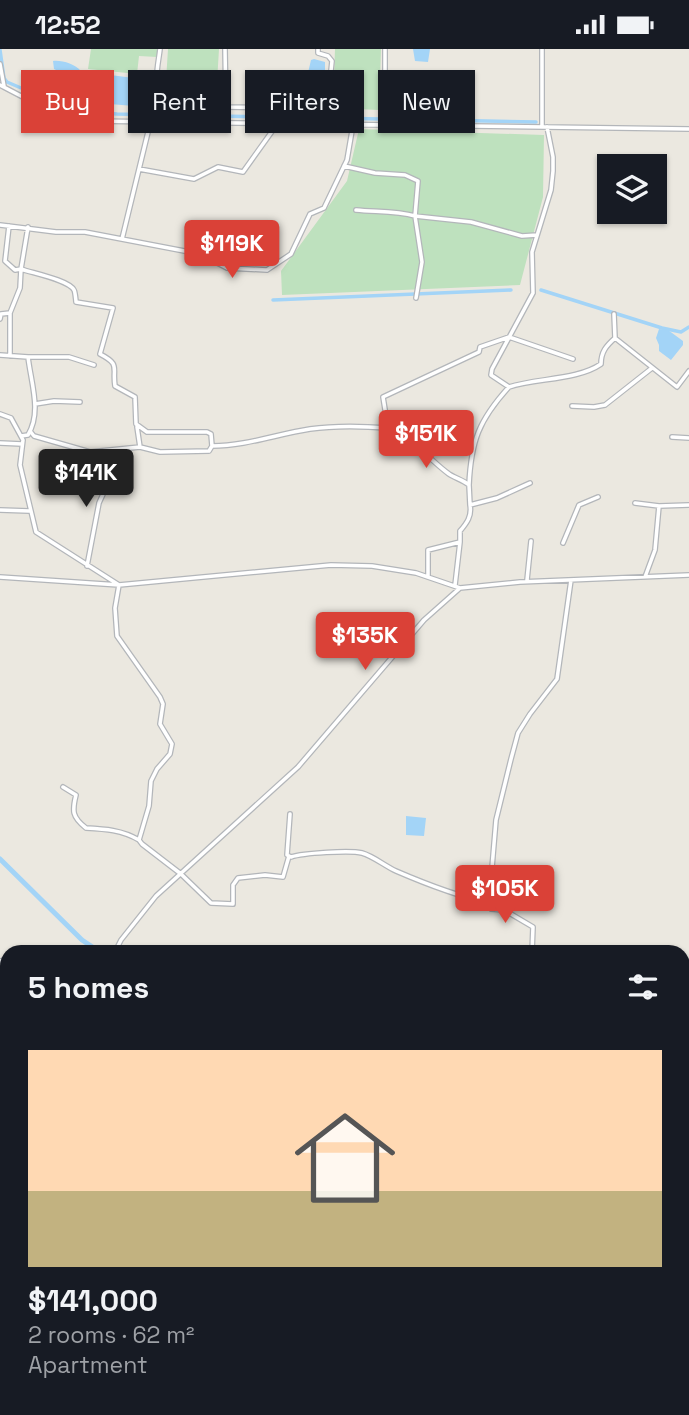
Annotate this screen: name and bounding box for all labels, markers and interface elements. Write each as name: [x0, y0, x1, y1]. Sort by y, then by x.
text: 12:52: [35, 8, 101, 42]
chip: Buy: [21, 70, 114, 133]
chip: Rent: [128, 70, 231, 133]
chip: Filters: [245, 70, 364, 133]
chip: New: [378, 70, 475, 133]
map controls: [597, 154, 667, 224]
button: layers: [597, 154, 667, 224]
pin: $119K: [183, 221, 281, 280]
text: $119K: [200, 228, 264, 258]
pin: $151K: [377, 411, 475, 470]
text: $151K: [395, 418, 457, 448]
pin: $141K: [37, 449, 135, 509]
text: $141K: [55, 457, 117, 487]
pin: $135K: [316, 613, 414, 672]
text: $135K: [332, 620, 398, 650]
pin: $105K: [456, 865, 554, 925]
text: $105K: [471, 873, 539, 903]
text: 5 homes: [28, 968, 149, 1007]
icon: filters: [624, 968, 662, 1006]
icon: home: [282, 1095, 408, 1221]
text: $141,000: [28, 1281, 158, 1320]
text: 2 rooms · 62 m²: [28, 1320, 194, 1350]
text: Apartment: [28, 1350, 148, 1380]

